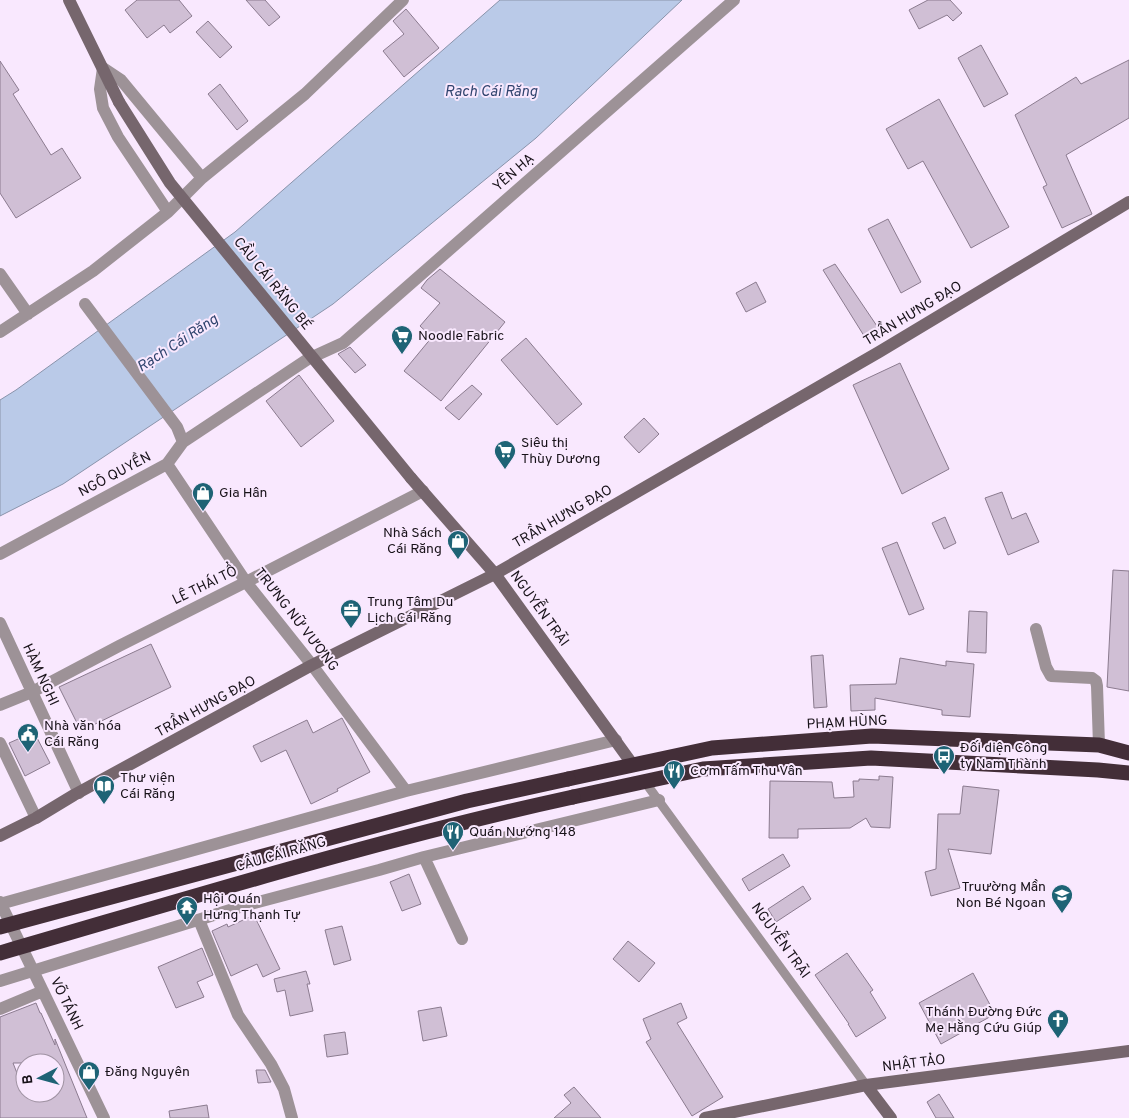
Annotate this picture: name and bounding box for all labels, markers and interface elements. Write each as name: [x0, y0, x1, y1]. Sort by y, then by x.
water label: Rạch Cái Răng: [445, 83, 538, 102]
street label: YÊN HẠ: [489, 150, 538, 196]
street label: CẦU CÁI RĂNG BÉ: [229, 233, 316, 334]
street label: TRẦN HƯNG ĐẠO: [860, 276, 965, 350]
water label: Rạch Cái Răng: [134, 310, 223, 377]
supermarket icon: Noodle Fabric: [390, 324, 414, 355]
place label: Noodle Fabric: [418, 328, 504, 345]
place label: Siêu thị Thùy Dương: [521, 435, 600, 468]
supermarket icon: Siêu thị Thùy Dương: [493, 439, 517, 470]
street label: NGÔ QUYỀN: [75, 447, 154, 501]
street label: TRẦN HƯNG ĐẠO: [509, 480, 616, 552]
shop icon: Gia Hân: [191, 481, 215, 512]
place label: Gia Hân: [219, 485, 267, 502]
place label: Nhà Sách Cái Răng: [383, 525, 442, 558]
shop icon: Nhà Sách Cái Răng: [446, 529, 470, 560]
street label: LÊ THÁI TỔ: [168, 559, 240, 609]
street label: TRƯNG NỮ VƯƠNG: [250, 565, 342, 675]
street label: NGUYỄN TRÃI: [506, 566, 574, 650]
place label: Trung Tâm Du Lịch Cái Răng: [367, 594, 453, 627]
office icon: Trung Tâm Du Lịch Cái Răng: [339, 598, 363, 629]
street label: HÀM NGHI: [18, 641, 63, 709]
street label: TRẦN HƯNG ĐẠO: [152, 671, 259, 742]
street label: PHẠM HÙNG: [806, 711, 888, 734]
place label: Nhà văn hóa Cái Răng: [44, 718, 121, 751]
public building icon: Nhà văn hóa Cái Răng: [16, 722, 40, 753]
place label: Đối diện Công ty Nam Thành: [960, 740, 1047, 773]
bus stop icon: Đối diện Công ty Nam Thành: [932, 744, 956, 775]
restaurant icon: Cơm Tấm Thu Vân: [662, 759, 686, 790]
place label: Cơm Tấm Thu Vân: [690, 763, 803, 780]
place label: Thư viện Cái Răng: [120, 770, 175, 803]
library icon: Thư viện Cái Răng: [92, 774, 116, 805]
restaurant icon: Quán Nướng 148: [441, 820, 465, 851]
place label: Quán Nướng 148: [469, 824, 576, 841]
street label: CẦU CÁI RĂNG: [233, 832, 328, 876]
place label: Truường Mần Non Bé Ngoan: [956, 879, 1046, 912]
school or university icon: Truường Mần Non Bé Ngoan: [1050, 883, 1074, 914]
place label: Hội Quán Hưng Thạnh Tự: [203, 891, 301, 924]
temple icon: Hội Quán Hưng Thạnh Tự: [175, 895, 199, 926]
street label: NGUYỄN TRÃI: [747, 898, 815, 982]
street label: VÕ TÁNH: [46, 974, 87, 1033]
place label: Thánh Đường Đức Mẹ Hằng Cứu Giúp: [925, 1004, 1042, 1037]
church icon: Thánh Đường Đức Mẹ Hằng Cứu Giúp: [1046, 1008, 1070, 1039]
street label: NHẬT TẢO: [881, 1052, 947, 1076]
north arrow: [15, 1053, 65, 1103]
shop icon: Đăng Nguyên: [77, 1060, 101, 1091]
place label: Đăng Nguyên: [105, 1064, 190, 1081]
text: B: [20, 1074, 38, 1085]

